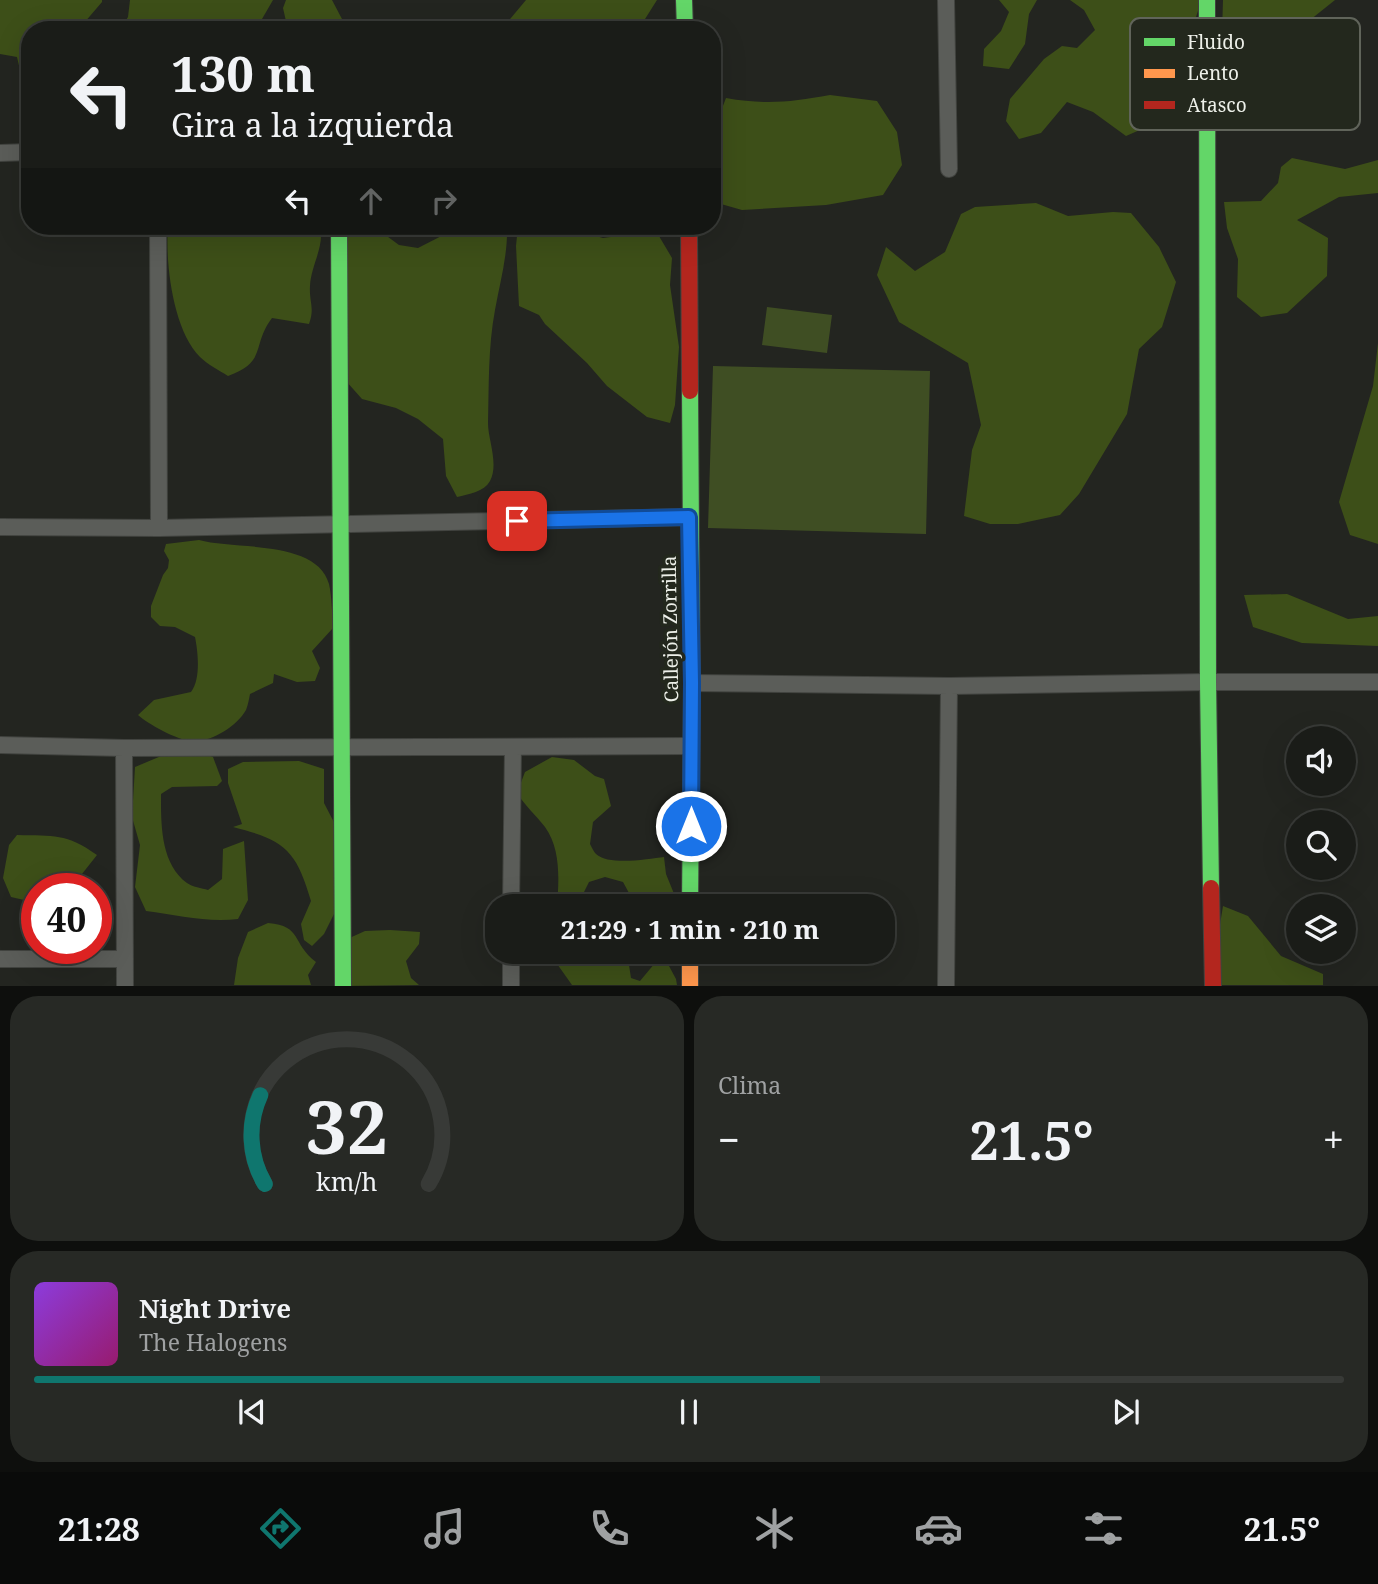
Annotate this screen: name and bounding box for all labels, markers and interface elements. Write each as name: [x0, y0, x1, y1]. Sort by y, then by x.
legend: [1130, 18, 1360, 130]
text: Fluido: [1187, 29, 1245, 55]
text: 130 m: [171, 40, 315, 106]
icon: left: [56, 49, 147, 140]
text: Lento: [1187, 60, 1239, 86]
text: Atasco: [1187, 92, 1247, 118]
text: Gira a la izquierda: [171, 103, 454, 146]
icon: left: [279, 182, 317, 220]
icon: ahead: [352, 182, 390, 220]
icon: right: [425, 182, 463, 220]
pin: [487, 491, 547, 551]
icon: arrive: [498, 502, 536, 540]
street label: Callejón Zorrilla: [656, 555, 684, 703]
map controls: [1286, 726, 1356, 964]
button: sound: [1286, 726, 1356, 796]
position arrow: [654, 789, 728, 863]
button: search: [1286, 810, 1356, 880]
speed limit sign: 40: [21, 873, 112, 964]
button: layers: [1286, 894, 1356, 964]
text: 21:29 · 1 min · 210 m: [560, 911, 820, 947]
text: Clima: [718, 1069, 781, 1101]
text: 32: [306, 1077, 388, 1176]
text: 21.5°: [969, 1104, 1094, 1175]
text: −: [718, 1113, 740, 1165]
text: +: [1323, 1113, 1344, 1165]
text: km/h: [316, 1164, 378, 1198]
text: Night Drive: [139, 1290, 291, 1326]
text: The Halogens: [139, 1326, 287, 1358]
icon: previous: [233, 1393, 271, 1431]
icon: pause: [670, 1393, 708, 1431]
icon: next: [1107, 1393, 1145, 1431]
icon: directions: [256, 1504, 305, 1553]
icon: music: [420, 1504, 469, 1553]
icon: phone: [585, 1504, 634, 1553]
icon: climate: [750, 1504, 799, 1553]
icon: car: [914, 1504, 963, 1553]
icon: filters: [1079, 1504, 1128, 1553]
text: 21:28: [58, 1507, 140, 1550]
text: 21.5°: [1244, 1507, 1320, 1550]

